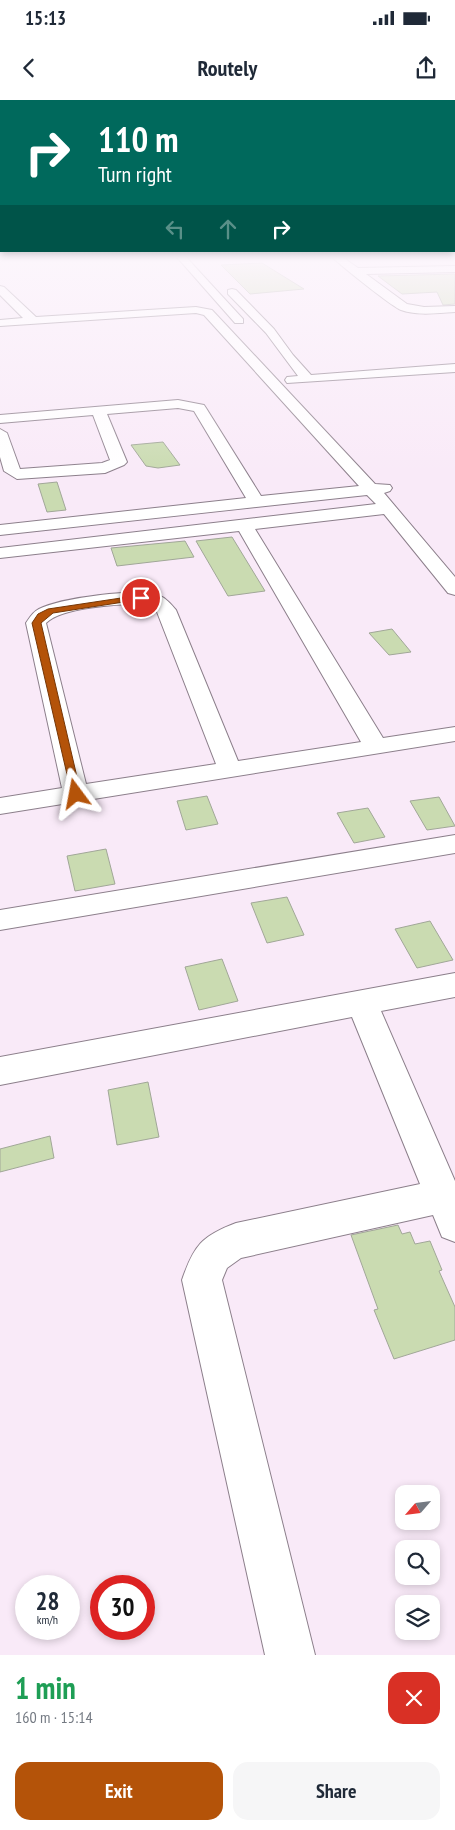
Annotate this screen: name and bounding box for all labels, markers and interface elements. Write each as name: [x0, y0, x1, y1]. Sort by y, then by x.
text: 15:13: [25, 6, 66, 30]
icon: back: [15, 54, 43, 82]
text: Routely: [198, 54, 257, 82]
icon: share: [412, 54, 440, 82]
text: 110 m: [98, 116, 179, 162]
icon: right: [15, 120, 80, 185]
text: Turn right: [98, 160, 172, 188]
icon: left: [161, 215, 189, 243]
icon: ahead: [214, 215, 242, 243]
icon: right: [267, 215, 295, 243]
pin: [120, 577, 162, 619]
icon: arrive: [127, 584, 155, 612]
position arrow: [49, 767, 101, 819]
north arrow: [395, 1485, 440, 1530]
map controls: [395, 1485, 440, 1640]
button: search: [395, 1540, 440, 1585]
speed limit sign: 30: [90, 1575, 155, 1640]
text: 28: [36, 1585, 59, 1617]
button: layers: [395, 1595, 440, 1640]
text: km/h: [37, 1612, 58, 1627]
text: 1 min: [15, 1668, 76, 1707]
button: close: [388, 1672, 440, 1724]
text: 160 m · 15:14: [15, 1707, 93, 1727]
button: Exit: [15, 1762, 223, 1820]
button: Share: [233, 1762, 440, 1820]

